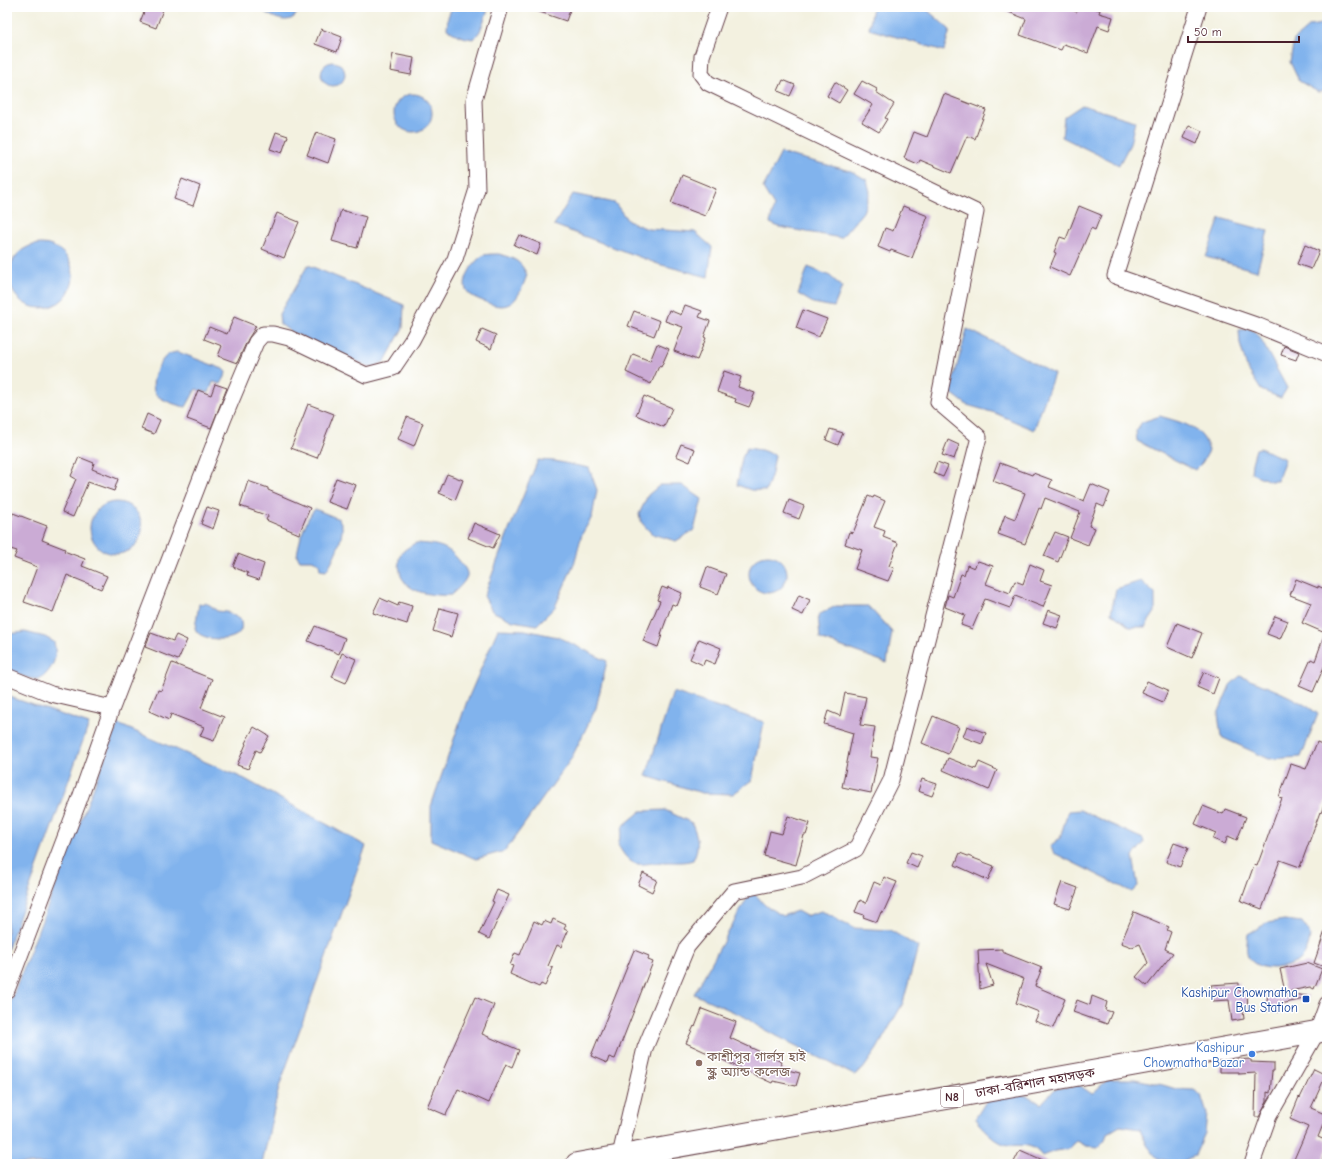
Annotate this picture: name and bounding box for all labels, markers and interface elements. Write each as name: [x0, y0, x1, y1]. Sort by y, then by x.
scale bar: [1188, 18, 1299, 44]
text: 50 m: [1194, 25, 1222, 39]
place label: Kashipur Chowmatha Bus Station: [1181, 985, 1298, 1015]
marker: Kashipur Chowmatha Bus Station: [1301, 994, 1311, 1004]
place label: Kashipur Chowmatha Bazar: [1143, 1040, 1245, 1070]
place label: কাশীপুর গার্লস হাই স্কুল অ্যান্ড কলেজ: [706, 1049, 807, 1080]
marker: Kashipur Chowmatha Bazar: [1247, 1049, 1257, 1059]
marker: কাশীপুর গার্লস হাই স্কুল অ্যান্ড কলেজ: [694, 1058, 704, 1068]
street label: ঢাকা-বরিশাল মহাসড়ক: [973, 1065, 1096, 1101]
road number: N8: [941, 1087, 963, 1107]

